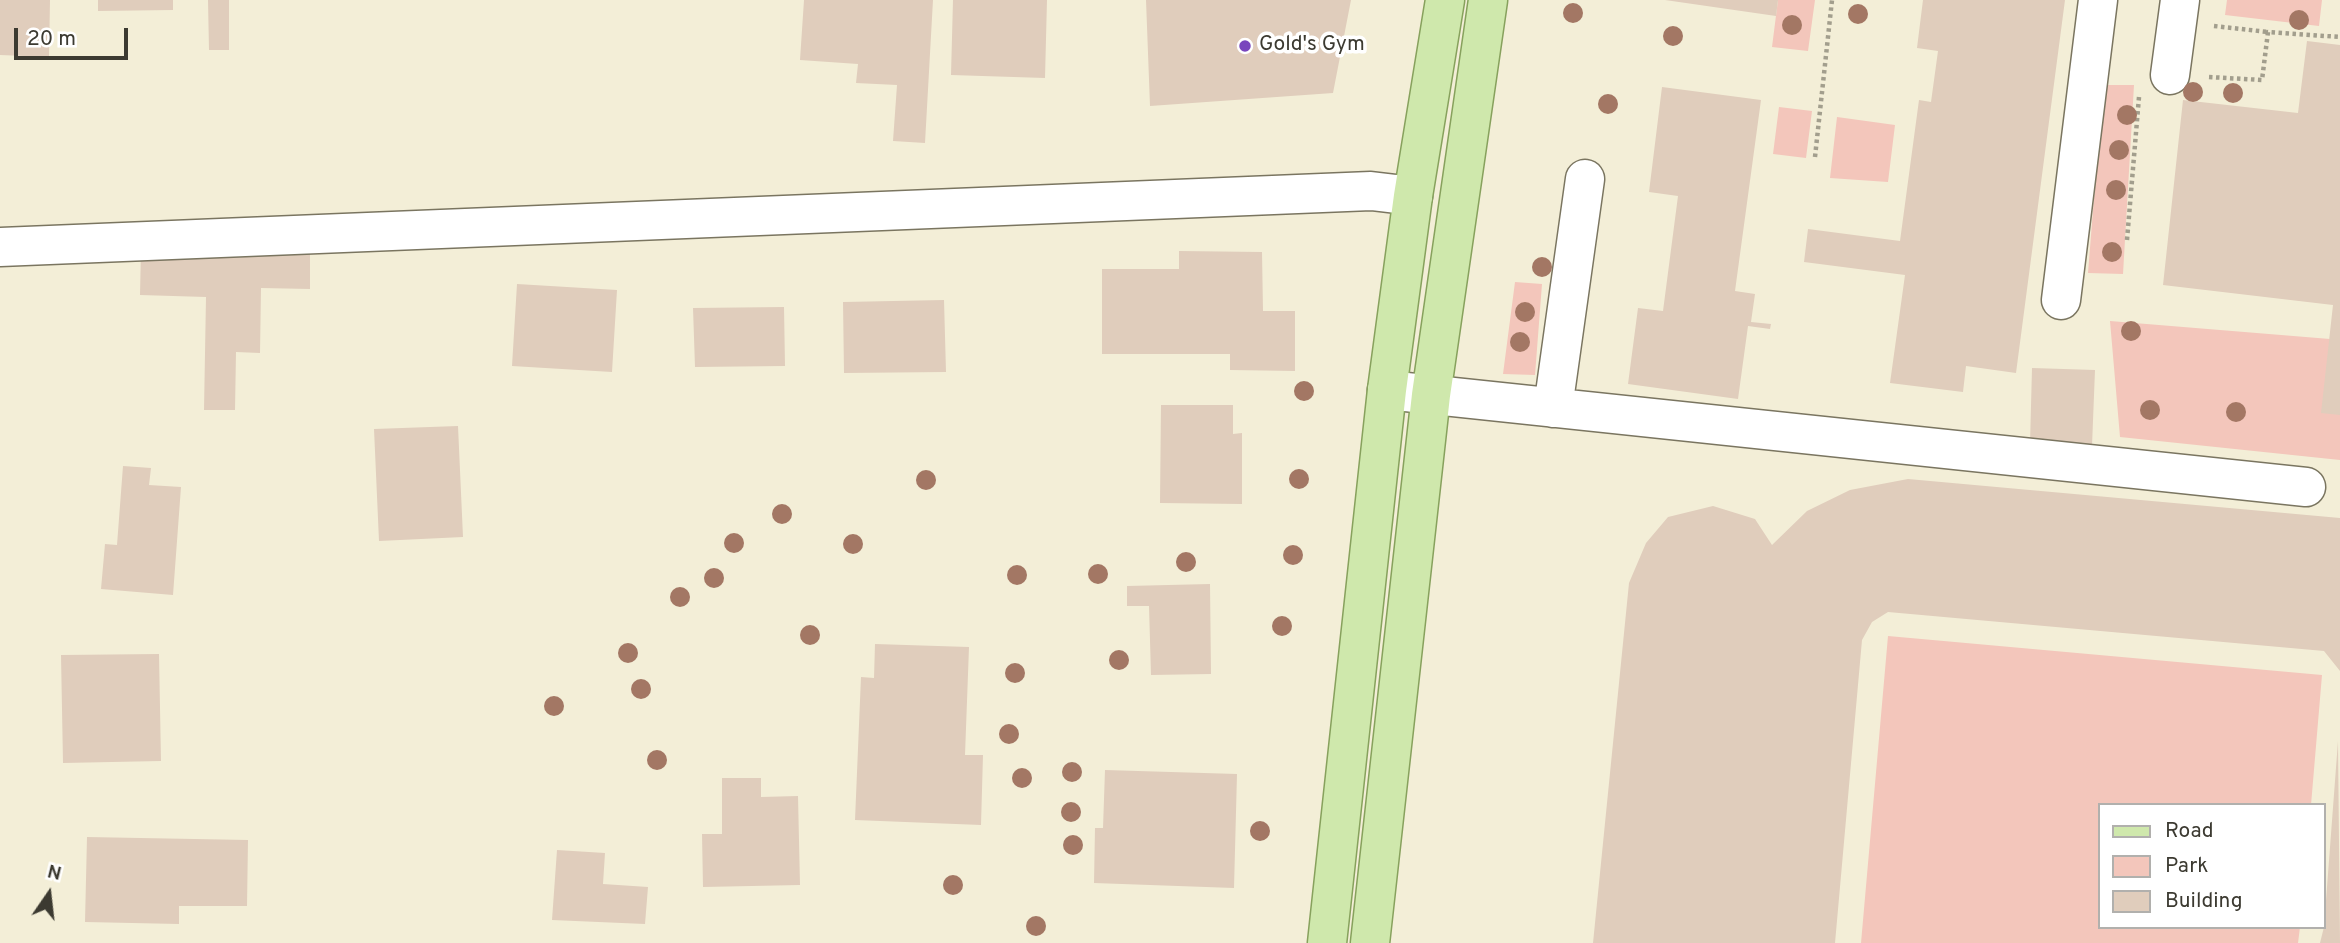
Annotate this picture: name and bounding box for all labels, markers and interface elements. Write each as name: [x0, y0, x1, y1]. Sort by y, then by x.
scale bar: [18, 14, 131, 58]
text: 20 m: [27, 26, 76, 53]
place label: Gold's Gym: [1259, 33, 1365, 59]
marker: Gold's Gym: [1237, 38, 1253, 54]
legend: [2098, 803, 2326, 929]
text: Road: [2165, 818, 2214, 845]
text: Park: [2165, 853, 2208, 880]
north arrow: [14, 859, 84, 929]
text: N: [45, 860, 64, 887]
text: Building: [2165, 888, 2243, 915]

